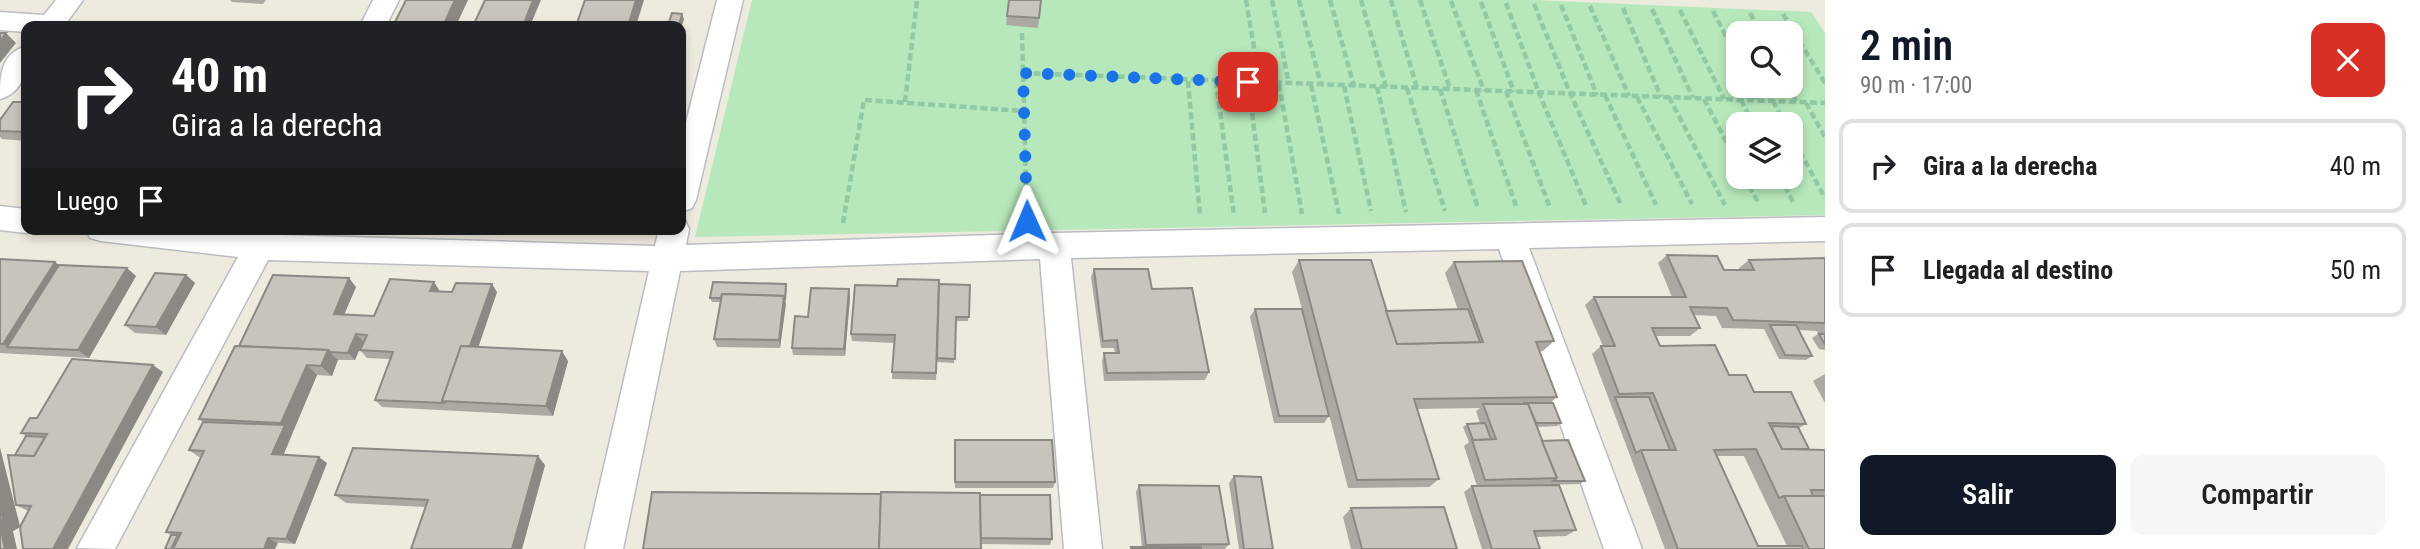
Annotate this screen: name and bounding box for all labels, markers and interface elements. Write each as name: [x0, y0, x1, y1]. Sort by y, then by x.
map controls: [1726, 21, 1803, 189]
button: search: [1726, 21, 1803, 98]
text: 2 min: [1860, 21, 1953, 70]
button: close: [2311, 23, 2385, 97]
text: 40 m: [171, 47, 268, 104]
icon: right: [56, 49, 147, 140]
pin: [1218, 52, 1278, 112]
icon: arrive: [1229, 63, 1267, 101]
text: 90 m · 17:00: [1860, 72, 1972, 99]
text: Gira a la derecha: [171, 106, 383, 144]
button: layers: [1726, 112, 1803, 189]
icon: right: [1864, 147, 1902, 185]
text: Gira a la derecha: [1923, 151, 2097, 181]
text: 40 m: [2330, 151, 2381, 181]
icon: arrive: [132, 182, 170, 220]
position arrow: [990, 184, 1064, 258]
text: Luego: [56, 186, 118, 216]
icon: arrive: [1864, 251, 1902, 289]
text: Llegada al destino: [1923, 255, 2113, 285]
text: 50 m: [2330, 255, 2381, 285]
button: Salir: [1860, 455, 2116, 535]
button: Compartir: [2130, 455, 2385, 535]

